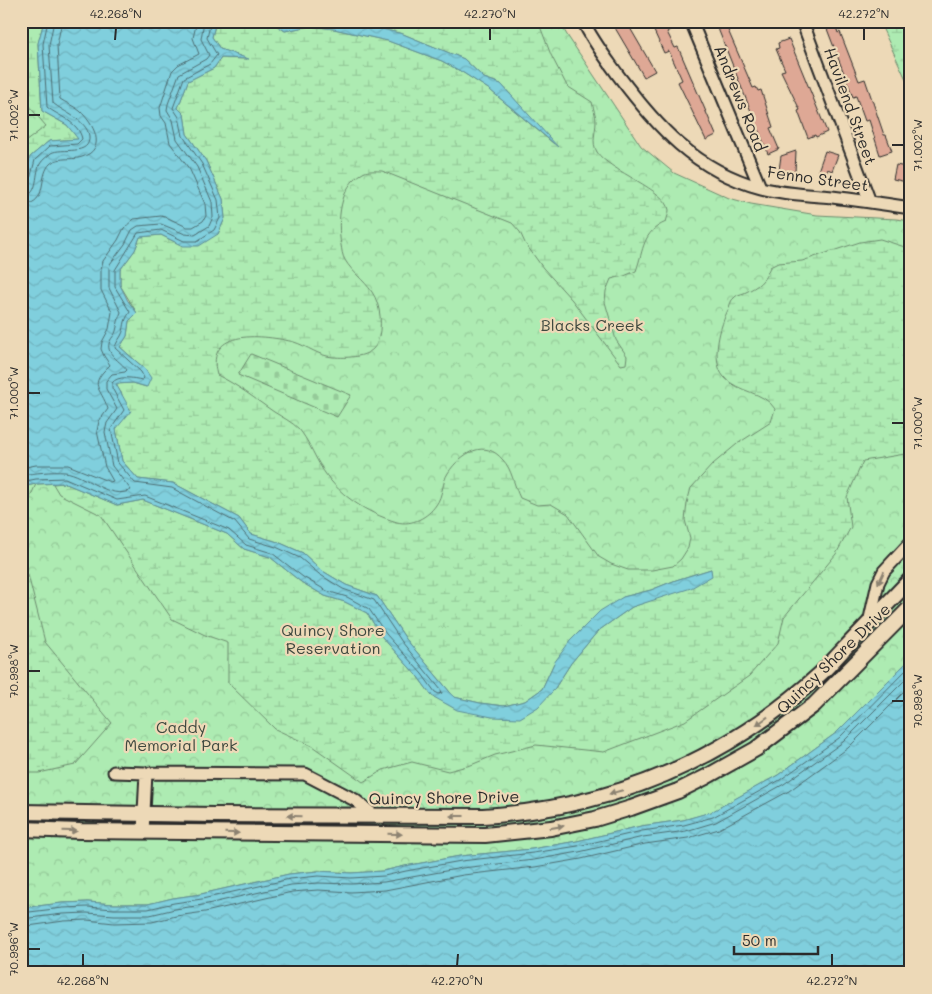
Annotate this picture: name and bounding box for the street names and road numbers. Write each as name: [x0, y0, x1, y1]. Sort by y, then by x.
street label: Andrews Road: [710, 42, 772, 154]
street label: Havilend Street: [820, 44, 882, 168]
street label: Fenno Street: [766, 160, 870, 196]
street label: Quincy Shore Drive: [771, 598, 895, 718]
street label: Quincy Shore Drive: [368, 785, 520, 809]

